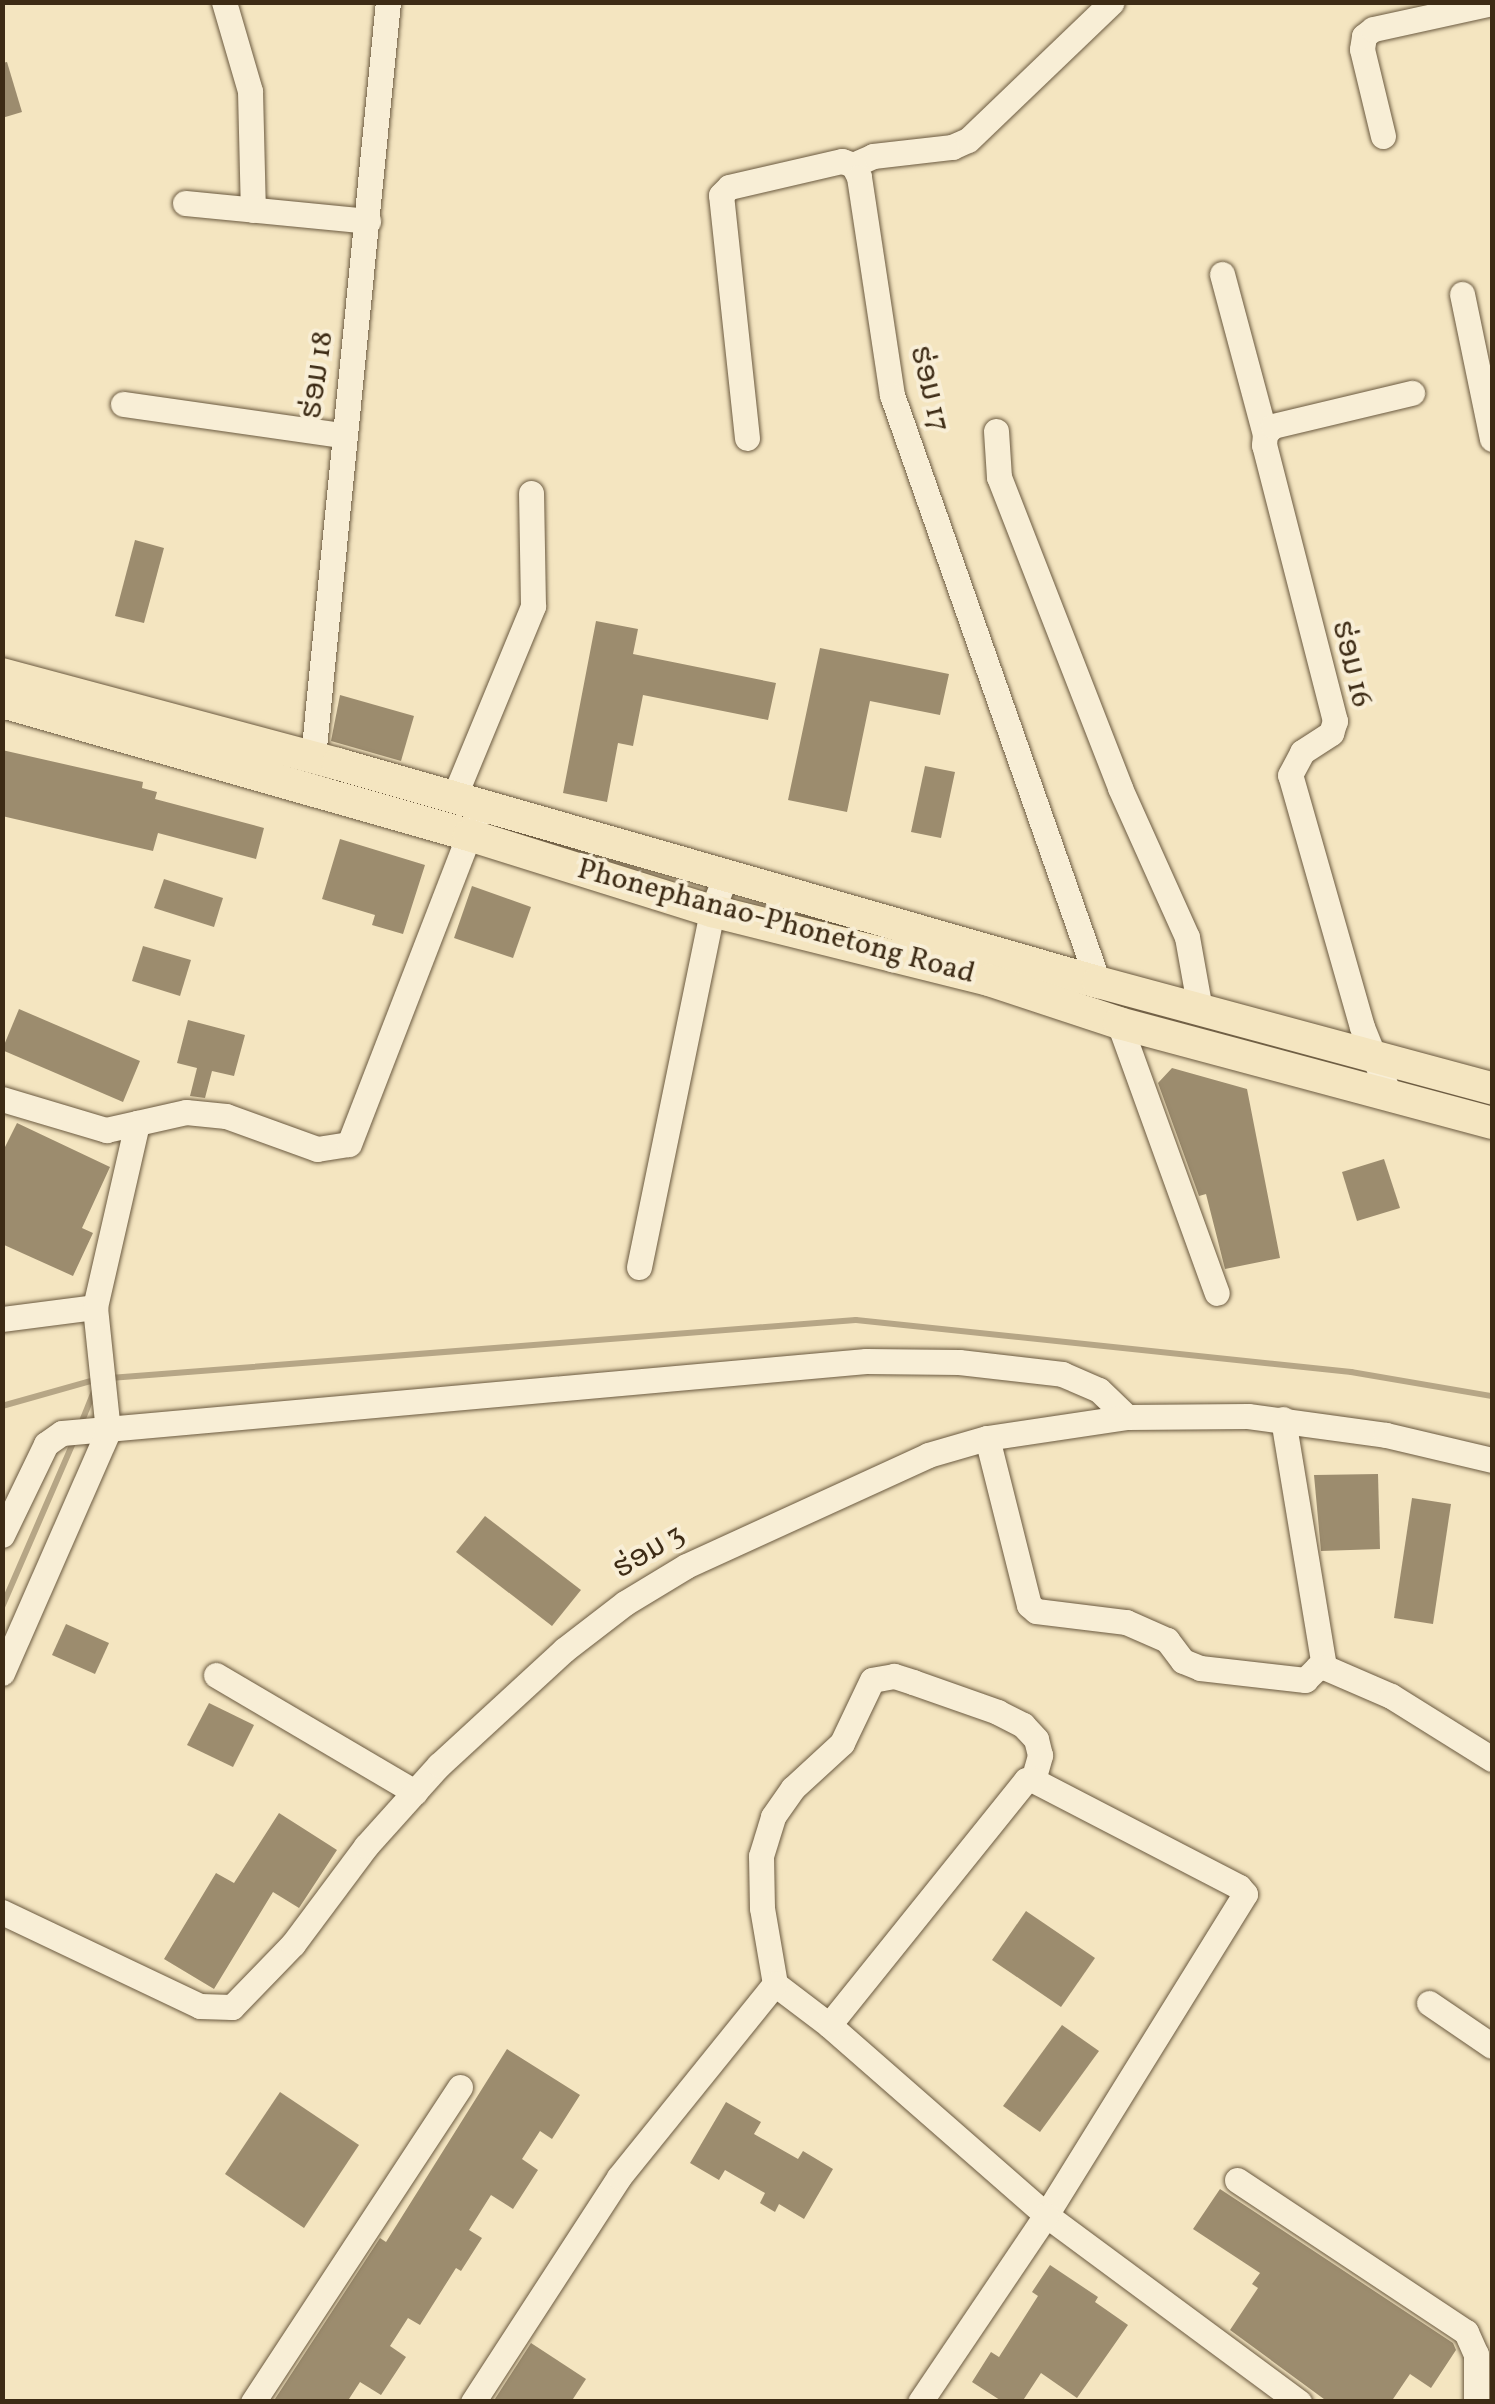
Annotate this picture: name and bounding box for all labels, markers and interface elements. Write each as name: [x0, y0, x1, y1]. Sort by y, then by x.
street label: ຮ່ອມ 18: [294, 329, 342, 421]
street label: ຮ່ອມ 17: [901, 342, 957, 436]
street label: ຮ່ອມ 16: [1323, 617, 1379, 711]
street label: Phonephanao-Phonetong Road: [573, 852, 979, 992]
street label: ຮ່ອມ 3: [607, 1517, 691, 1587]

